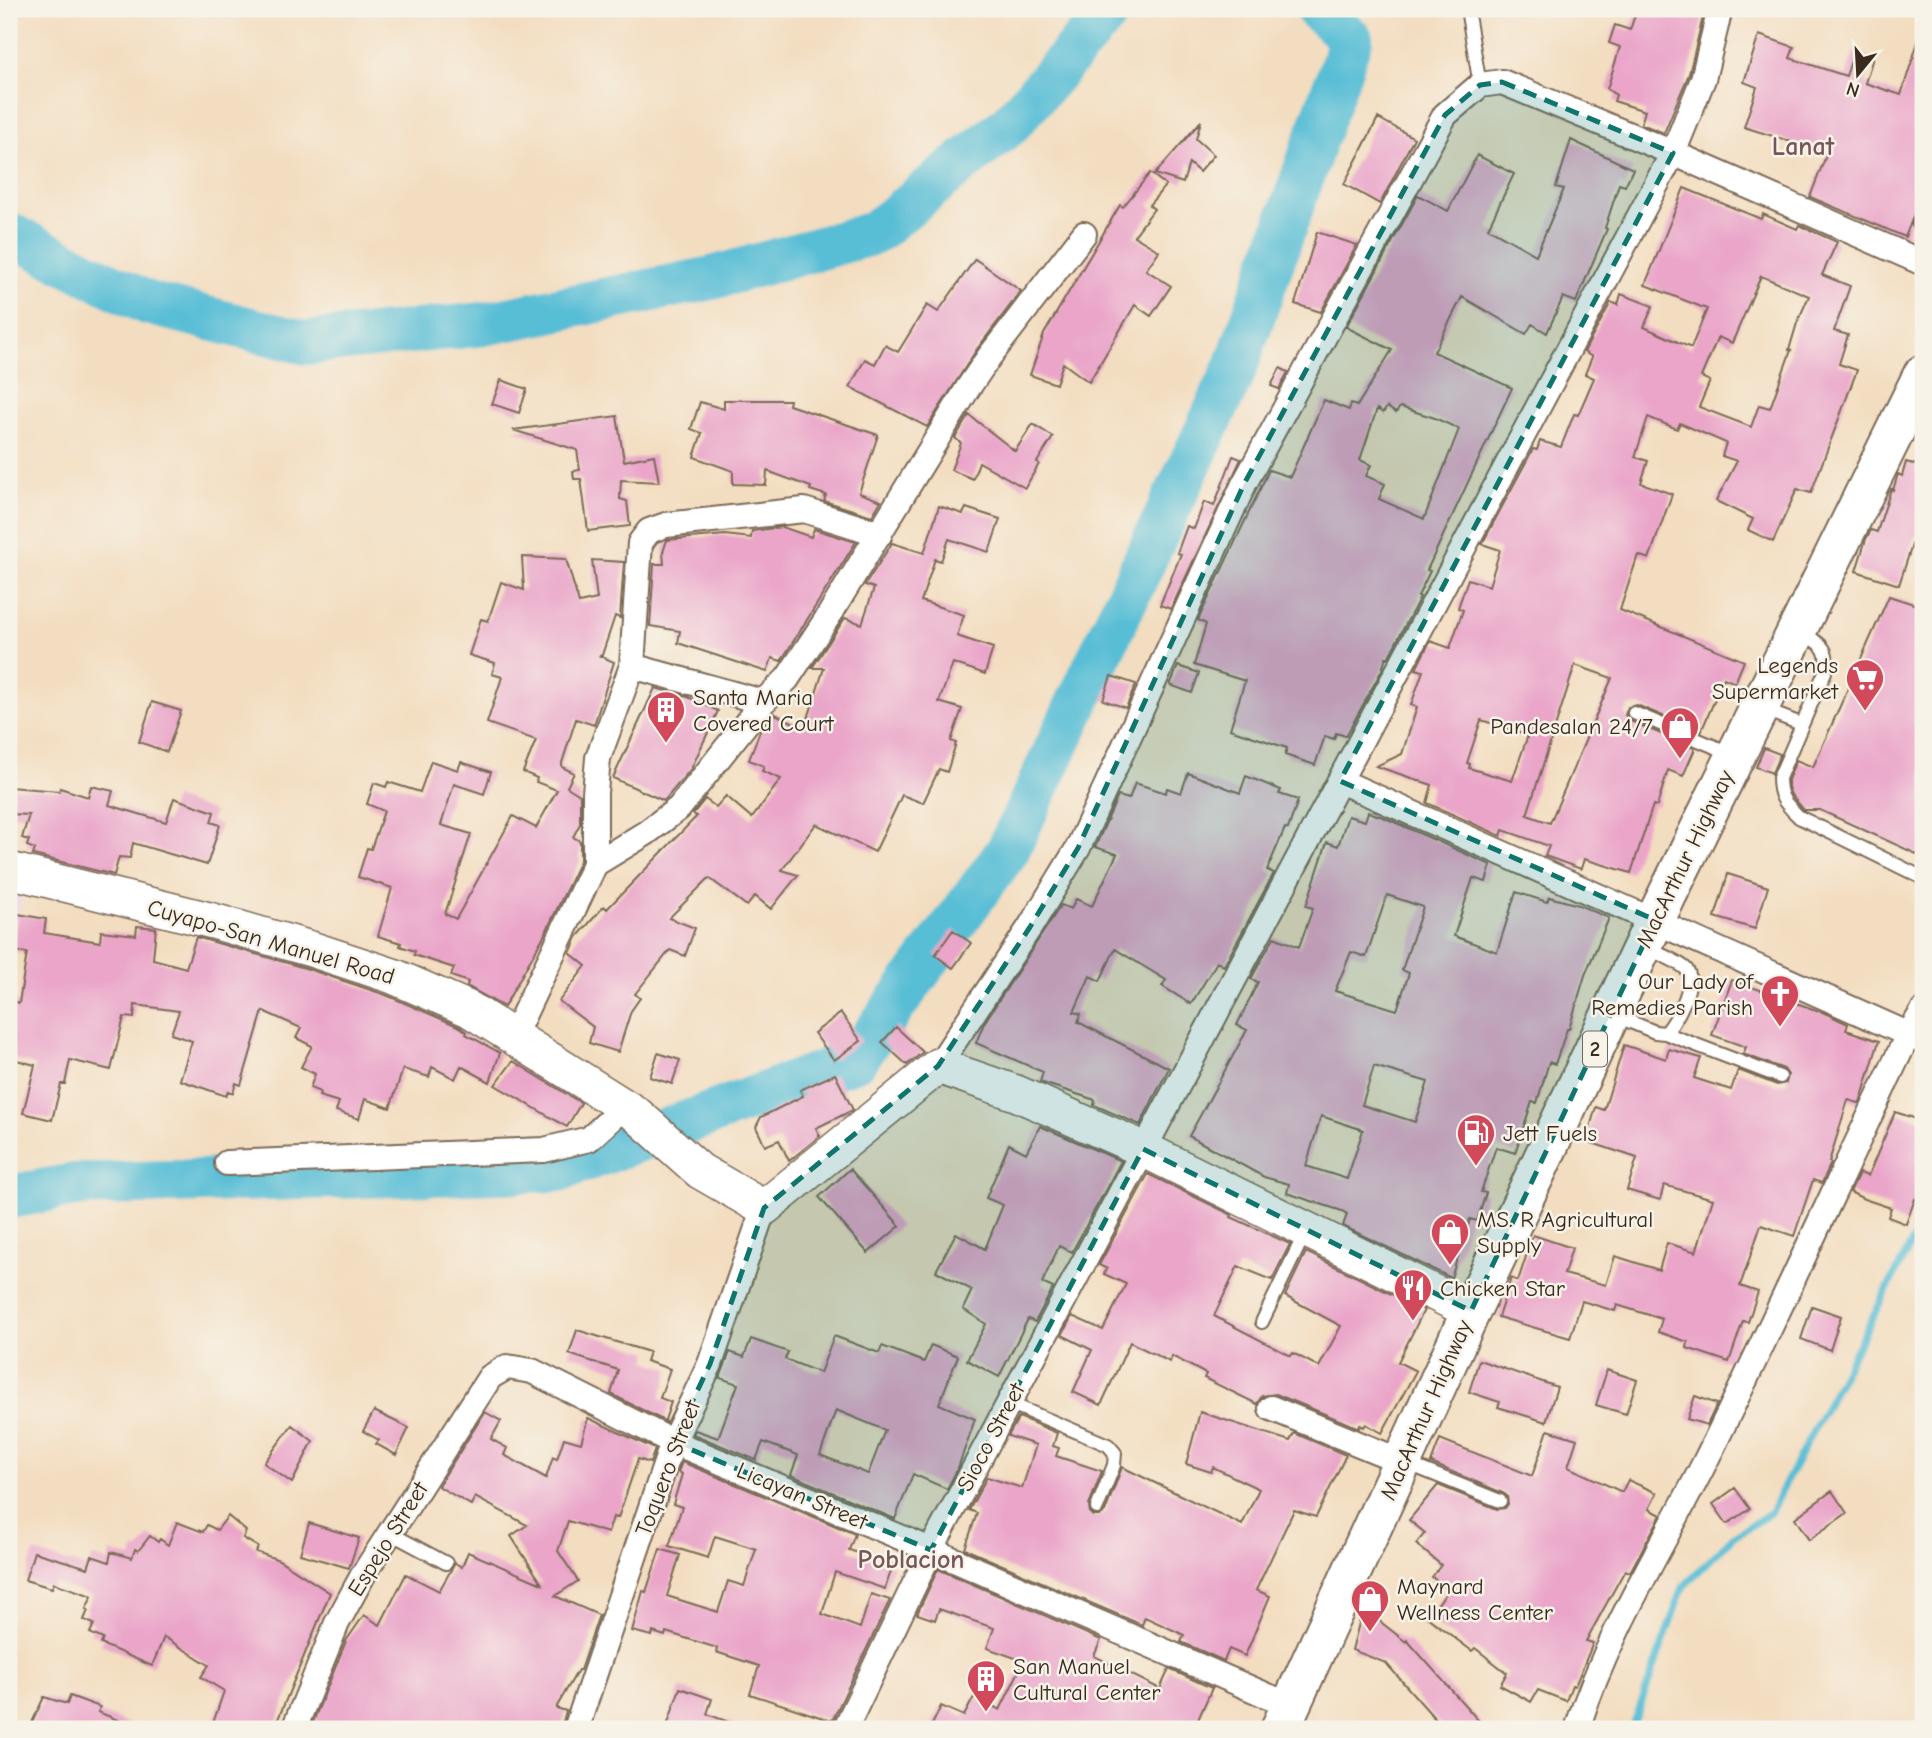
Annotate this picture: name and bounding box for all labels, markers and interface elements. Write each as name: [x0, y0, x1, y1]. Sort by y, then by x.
north arrow: [1824, 38, 1894, 108]
text: N: [1844, 77, 1862, 102]
district label: Lanat: [1772, 132, 1835, 162]
place label: Legends Supermarket: [1712, 652, 1839, 705]
supermarket icon: Legends Supermarket: [1844, 657, 1886, 712]
place label: Santa Maria Covered Court: [693, 684, 835, 737]
building icon: Santa Maria Covered Court: [645, 689, 687, 744]
shop icon: Pandesalan 24/7: [1659, 705, 1701, 760]
place label: Pandesalan 24/7: [1490, 713, 1653, 740]
street label: MacArthur Highway: [1630, 765, 1740, 952]
street label: Cuyapo-San Manuel Road: [144, 894, 398, 990]
place label: Our Lady of Remedies Parish: [1591, 968, 1755, 1021]
church icon: Our Lady of Remedies Parish: [1759, 973, 1801, 1028]
road number: 2: [1583, 1032, 1607, 1066]
fuel station icon: Jett Fuels: [1455, 1112, 1497, 1167]
place label: Jett Fuels: [1503, 1120, 1597, 1147]
place label: MS. R Agricultural Supply: [1477, 1206, 1653, 1259]
shop icon: MS. R Agricultural Supply: [1429, 1211, 1471, 1266]
restaurant icon: Chicken Star: [1392, 1267, 1434, 1322]
place label: Chicken Star: [1440, 1275, 1566, 1302]
street label: MacArthur Highway: [1374, 1315, 1478, 1504]
street label: Sioco Street: [951, 1377, 1031, 1496]
street label: Toquero Street: [630, 1395, 707, 1540]
street label: Licayan Street: [733, 1456, 873, 1536]
street label: Espejo Street: [342, 1476, 435, 1601]
district label: Poblacion: [858, 1545, 964, 1575]
place label: Maynard Wellness Center: [1397, 1573, 1554, 1626]
shop icon: Maynard Wellness Center: [1349, 1578, 1391, 1633]
place label: San Manuel Cultural Center: [1013, 1653, 1161, 1706]
building icon: San Manuel Cultural Center: [965, 1658, 1007, 1713]

